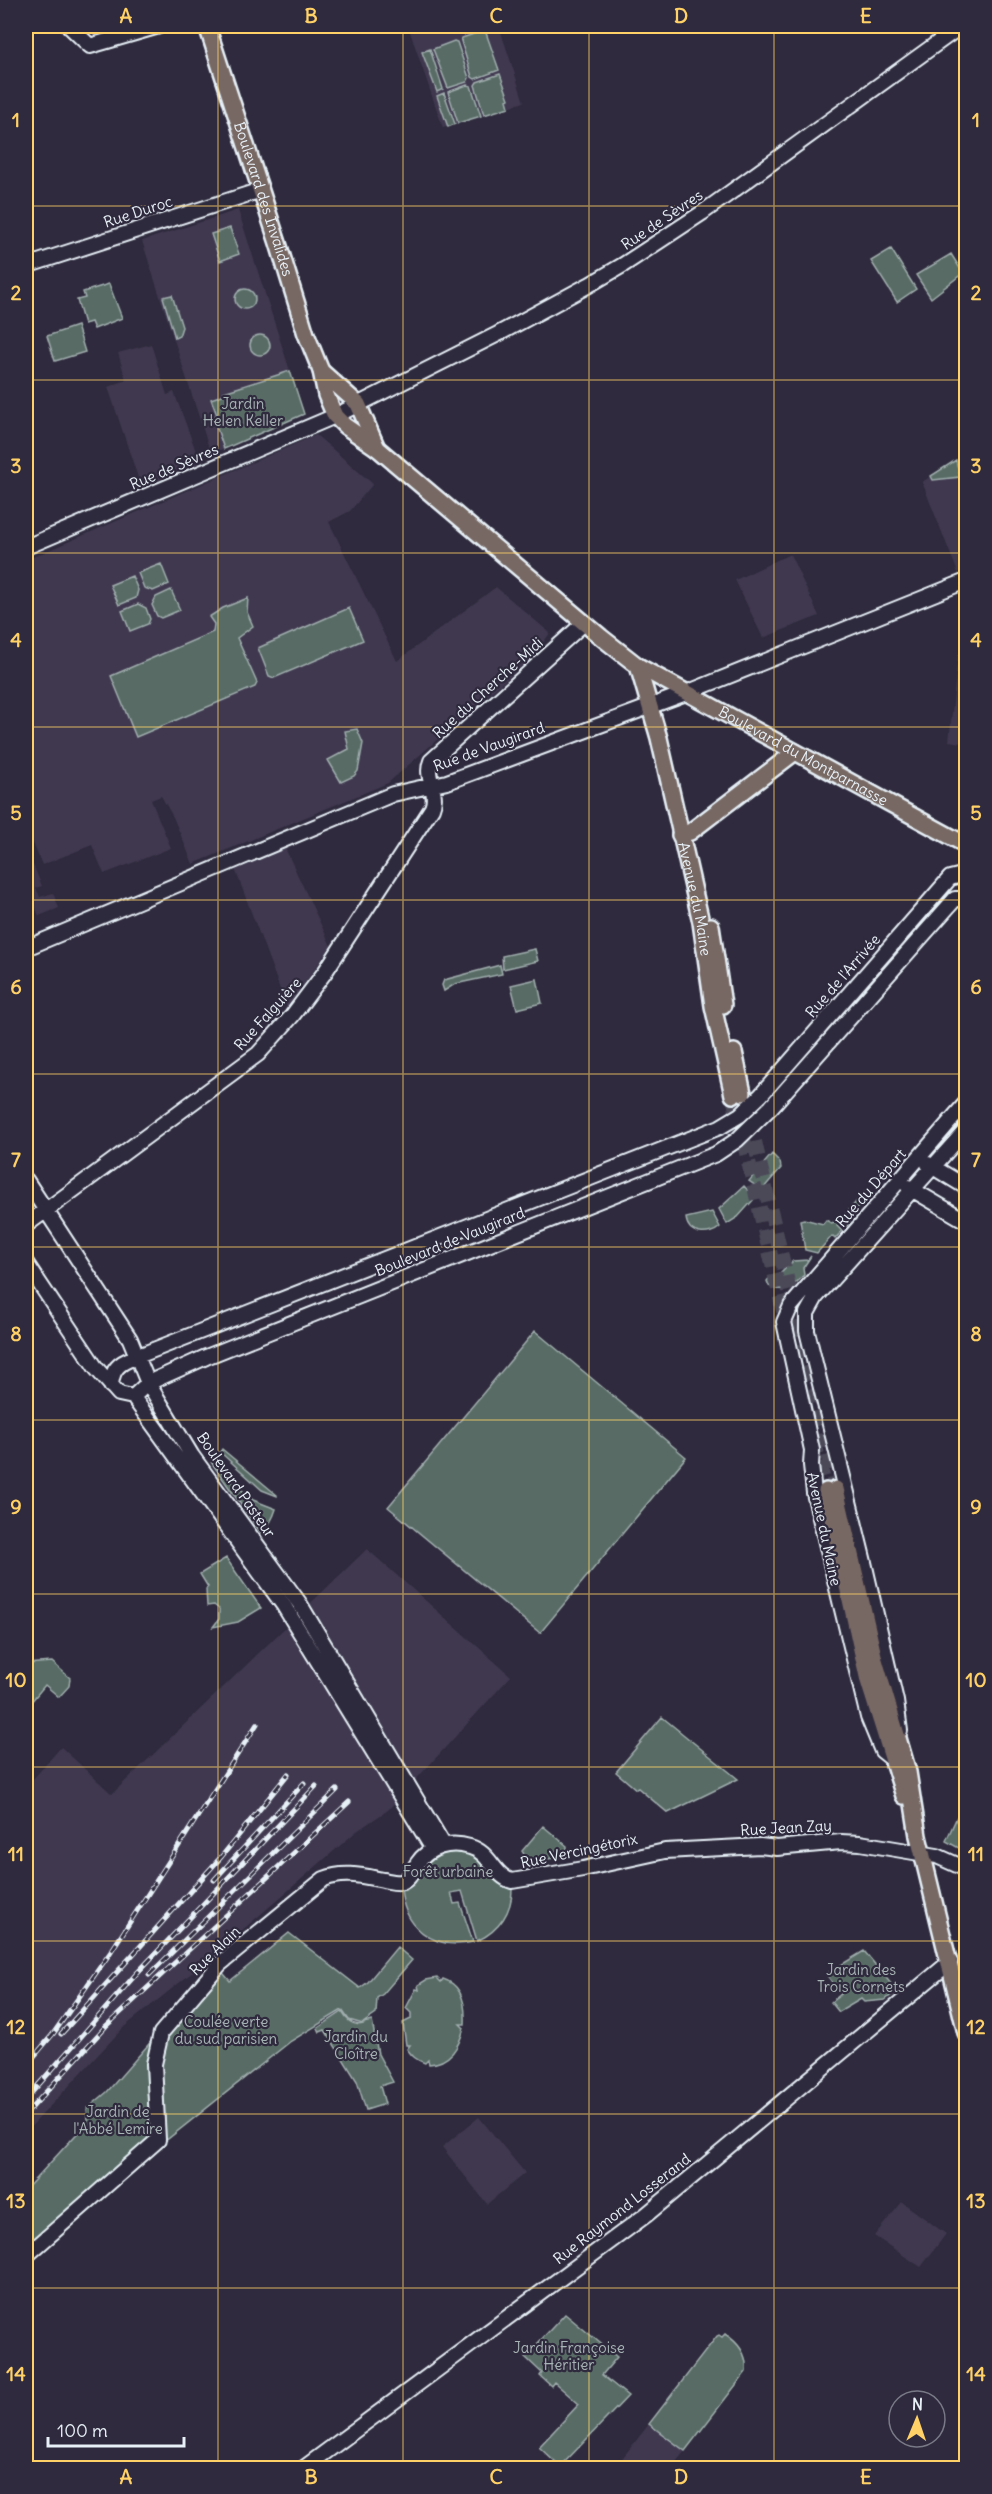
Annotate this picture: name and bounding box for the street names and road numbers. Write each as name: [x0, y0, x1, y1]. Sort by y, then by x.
street label: Boulevard des Invalides: [230, 119, 298, 279]
street label: Rue de Sèvres: [617, 185, 706, 254]
street label: Rue Duroc: [101, 191, 175, 232]
street label: Rue de Sèvres: [127, 439, 221, 494]
street label: Rue du Cherche-Midi: [429, 633, 547, 742]
street label: Boulevard du Montparnasse: [715, 702, 891, 810]
street label: Rue de Vaugirard: [431, 718, 547, 775]
street label: Avenue du Maine: [674, 840, 716, 957]
street label: Rue de l'Arrivée: [801, 930, 884, 1021]
street label: Rue Falguière: [230, 973, 305, 1054]
street label: Rue du Départ: [831, 1144, 910, 1231]
street label: Boulevard de Vaugirard: [372, 1203, 528, 1280]
street label: Boulevard Pasteur: [193, 1428, 280, 1541]
street label: Avenue du Maine: [803, 1470, 846, 1587]
street label: Rue Jean Zay: [740, 1816, 832, 1839]
street label: Rue Vercingétorix: [519, 1829, 640, 1872]
street label: Rue Alain: [185, 1922, 244, 1979]
street label: Rue Raymond Losserand: [549, 2149, 694, 2268]

